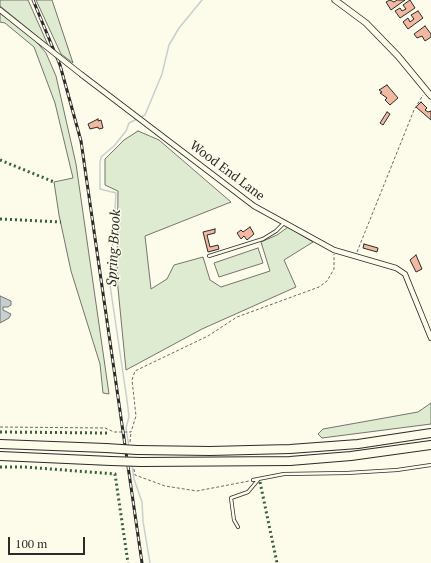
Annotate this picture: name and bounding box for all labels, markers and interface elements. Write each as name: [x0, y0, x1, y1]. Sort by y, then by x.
street label: Wood End Lane: [186, 138, 268, 204]
water label: Spring Brook: [104, 209, 124, 287]
scale bar: [10, 529, 87, 555]
text: 100 m: [15, 536, 47, 551]

